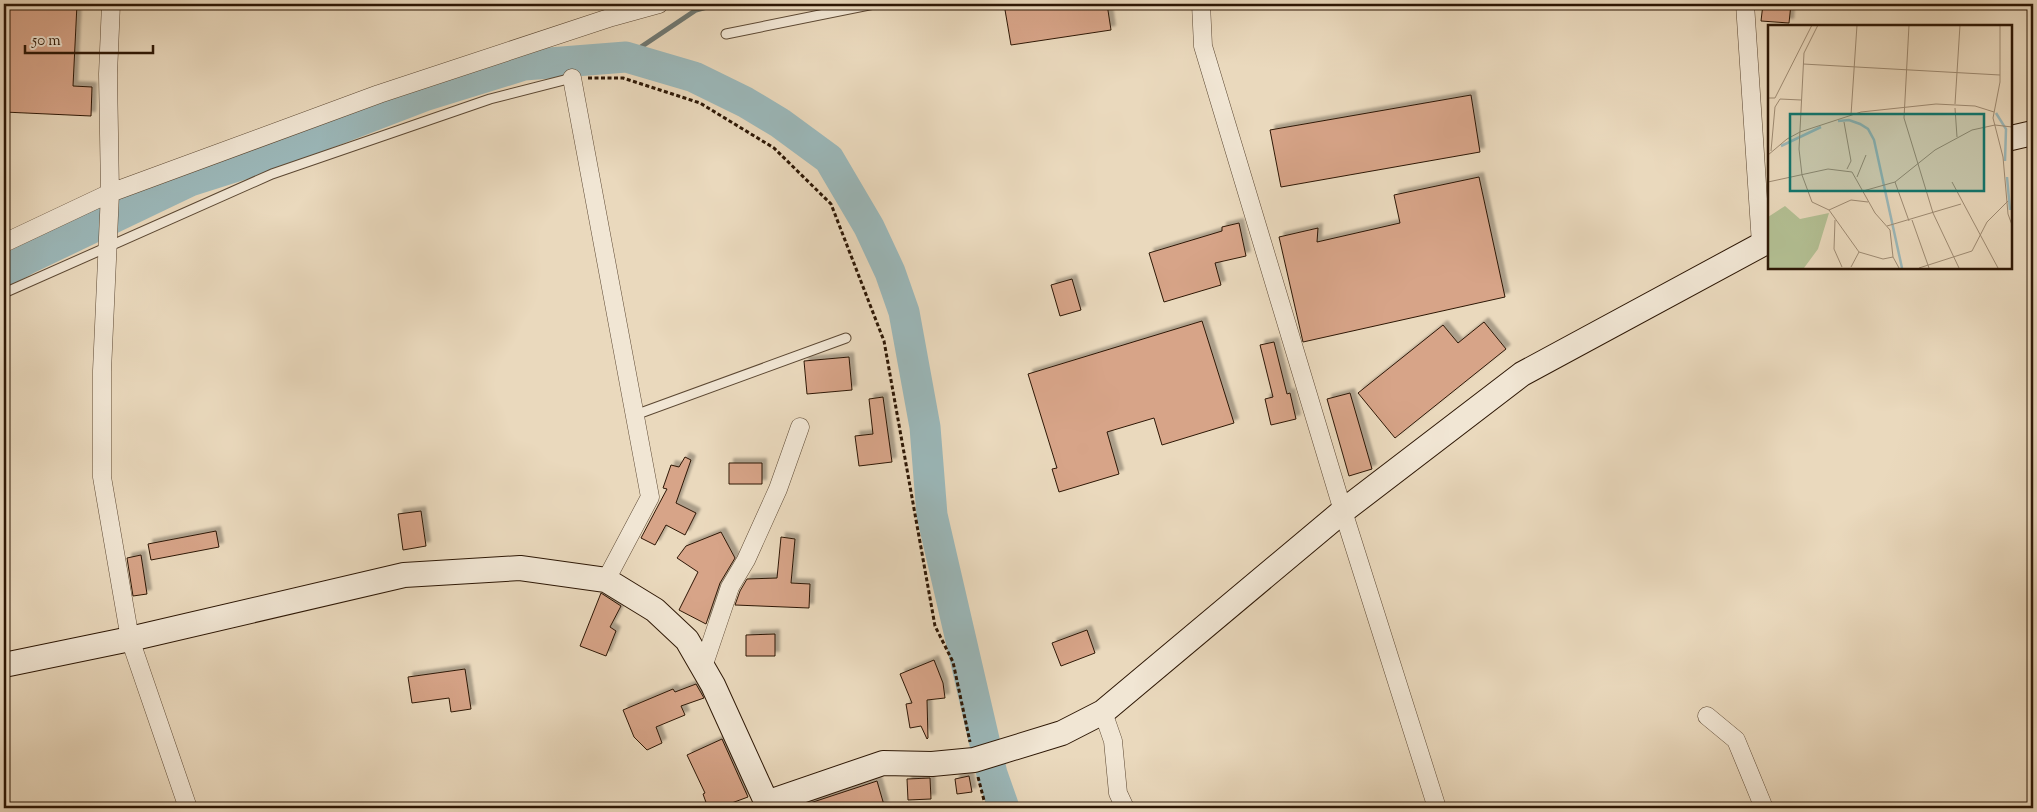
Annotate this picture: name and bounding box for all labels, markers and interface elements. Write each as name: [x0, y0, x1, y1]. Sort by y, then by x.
scale bar: [25, 22, 152, 54]
inset map: [1768, 25, 2012, 269]
text: 50 m: [31, 31, 61, 52]

